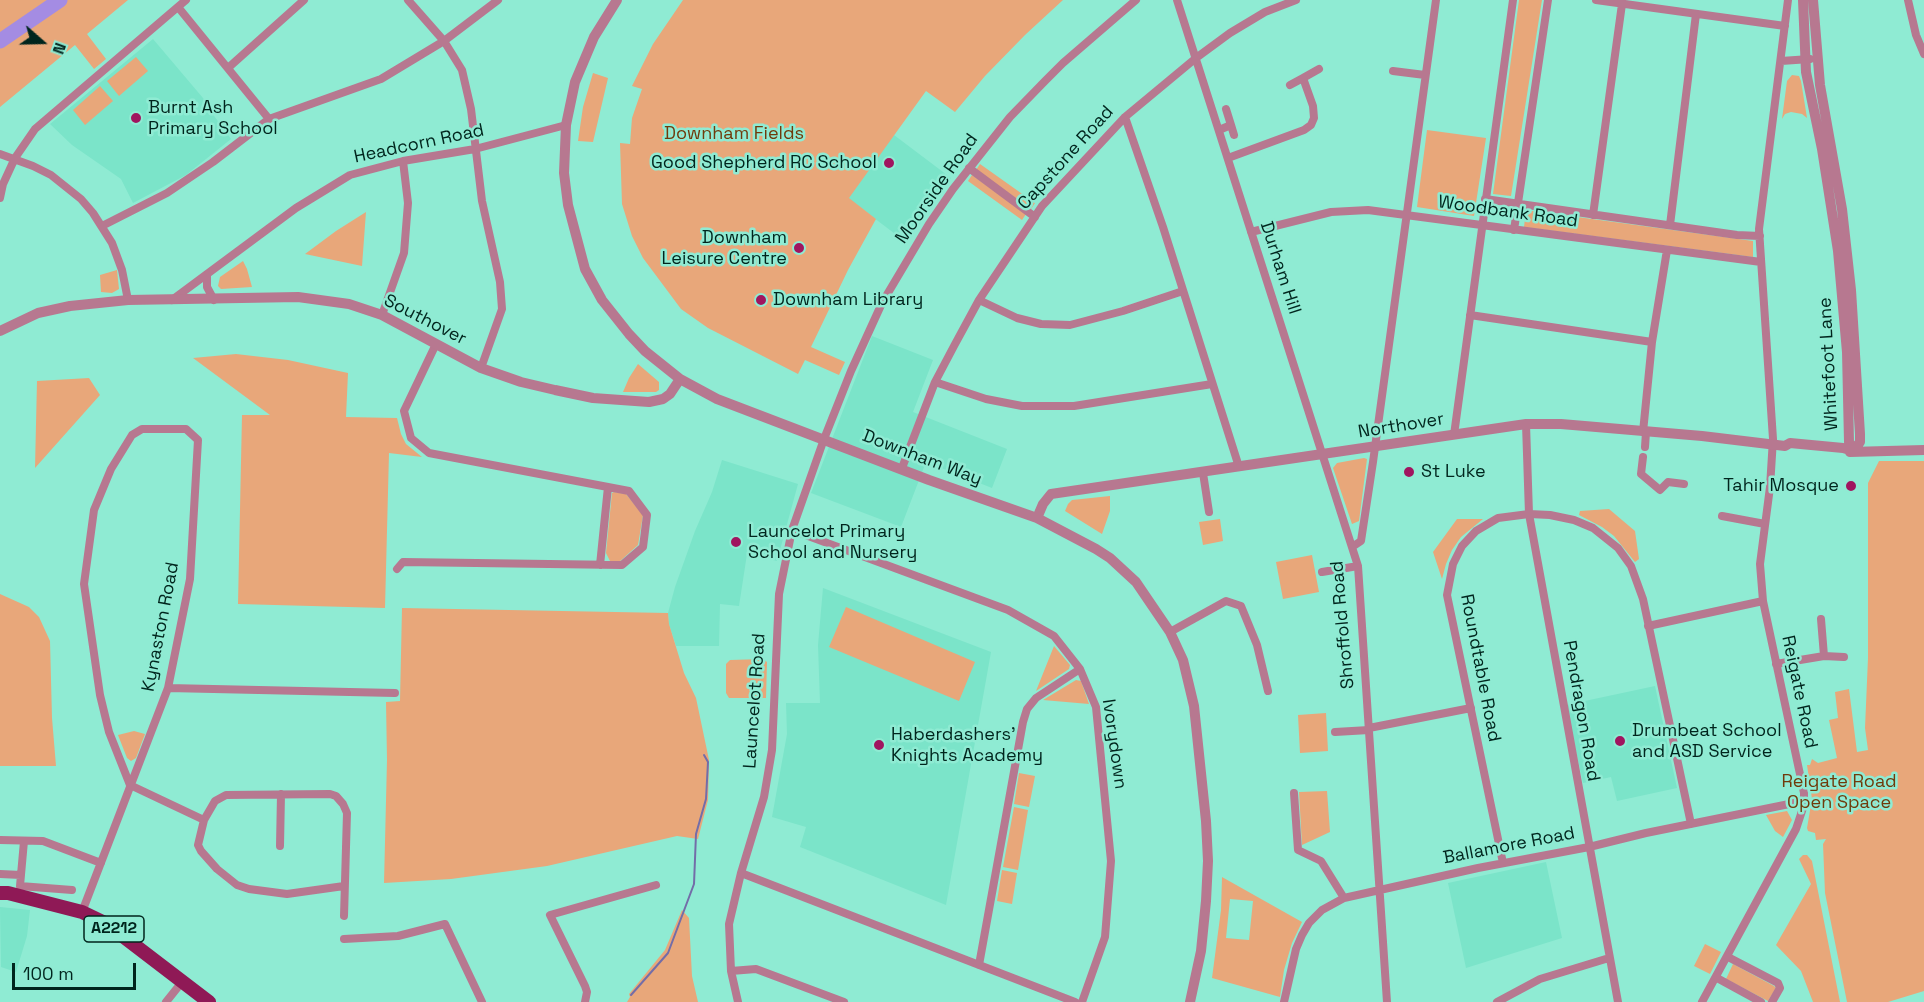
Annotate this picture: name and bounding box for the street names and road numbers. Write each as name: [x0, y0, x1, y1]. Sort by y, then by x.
street label: Capstone Road: [1014, 102, 1118, 214]
street label: Headcorn Road: [352, 120, 486, 168]
street label: Moorside Road: [891, 130, 983, 248]
street label: Woodbank Road: [1437, 192, 1579, 232]
street label: Durham Hill: [1255, 219, 1305, 317]
street label: Southover: [380, 290, 470, 350]
street label: Whitefoot Lane: [1815, 297, 1843, 431]
street label: Northover: [1356, 409, 1446, 443]
street label: Downham Way: [859, 425, 985, 491]
street label: Kynaston Road: [138, 560, 184, 694]
street label: Shroffold Road: [1327, 560, 1359, 690]
street label: Roundtable Road: [1455, 592, 1505, 744]
street label: Launcelot Road: [739, 633, 771, 769]
street label: Reigate Road: [1776, 633, 1822, 751]
street label: Pendragon Road: [1558, 639, 1604, 783]
street label: Ivorydown: [1097, 698, 1131, 790]
street label: Ballamore Road: [1441, 823, 1577, 869]
road number: A2212: [84, 916, 144, 942]

